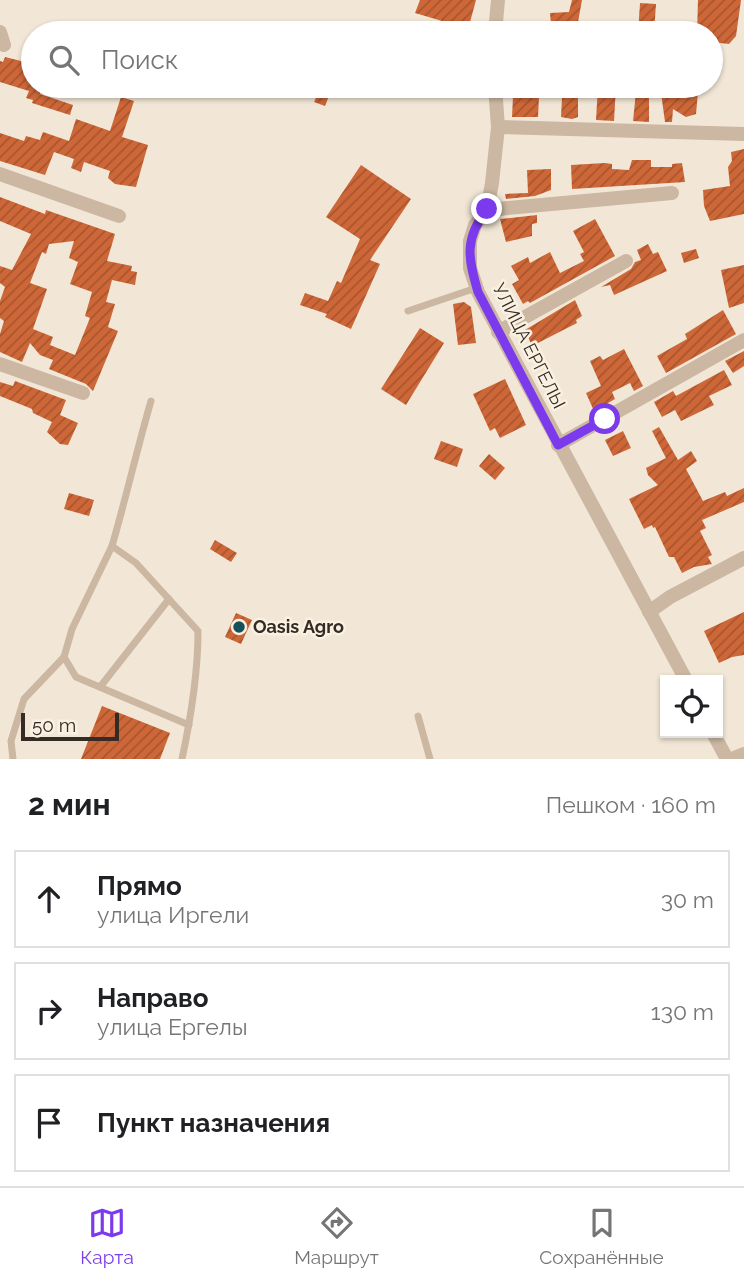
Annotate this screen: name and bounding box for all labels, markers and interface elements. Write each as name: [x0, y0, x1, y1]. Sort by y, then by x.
search box: [21, 21, 723, 98]
icon: search: [45, 41, 83, 79]
text: Поиск: [101, 45, 178, 75]
route end: [471, 193, 502, 224]
street label: УЛИЦА ЕРГЕЛЫ: [489, 279, 570, 412]
route start: [589, 403, 620, 434]
place label: Oasis Agro: [253, 616, 344, 637]
marker: Oasis Agro: [231, 619, 247, 635]
map controls: [660, 675, 723, 738]
button: locate: [660, 675, 723, 738]
scale bar: [21, 710, 119, 742]
text: 50 m: [32, 714, 76, 736]
text: 2 мин: [28, 787, 111, 822]
text: Пешком · 160 m: [546, 791, 716, 818]
text: Прямо: [97, 871, 182, 901]
icon: ahead: [30, 880, 68, 918]
text: 30 m: [661, 886, 714, 913]
text: улица Иргели: [97, 901, 249, 928]
text: Направо: [97, 983, 208, 1013]
icon: right: [30, 992, 68, 1030]
text: 130 m: [651, 998, 714, 1025]
text: улица Ергелы: [97, 1013, 248, 1040]
icon: arrive: [30, 1104, 68, 1142]
text: Пункт назначения: [97, 1108, 330, 1138]
tab: Карта: [80, 1204, 134, 1268]
tab: Маршрут: [294, 1204, 379, 1268]
tab: Сохранённые: [539, 1204, 664, 1268]

